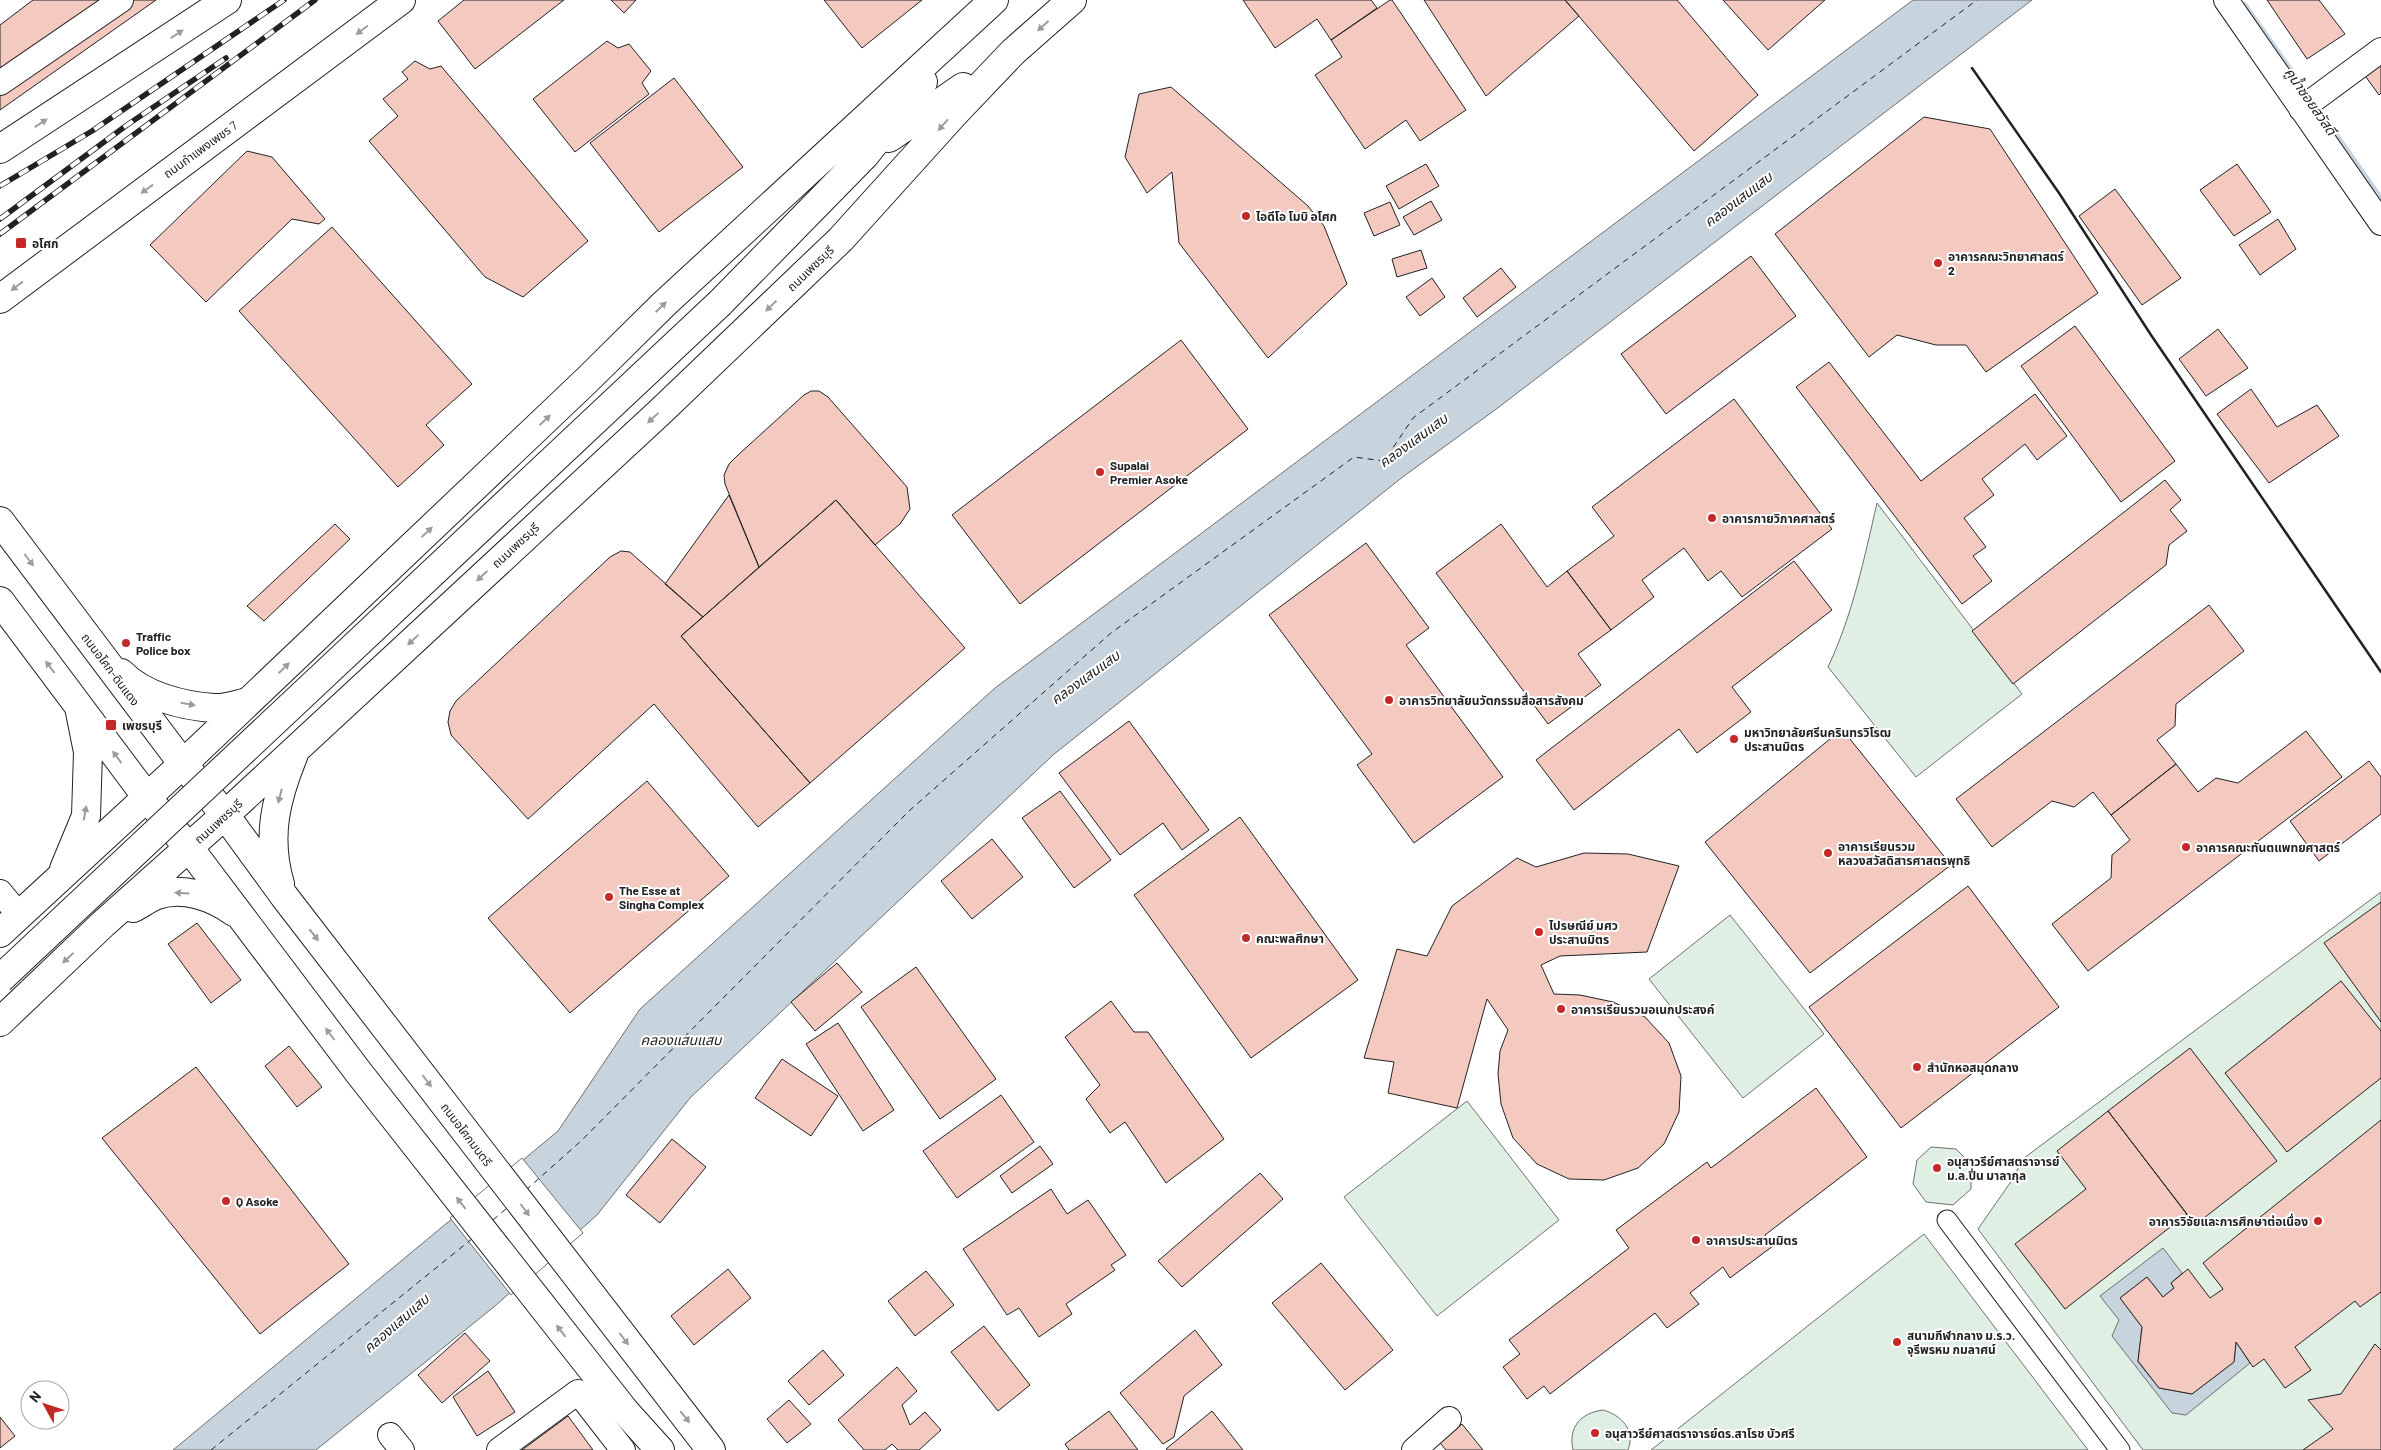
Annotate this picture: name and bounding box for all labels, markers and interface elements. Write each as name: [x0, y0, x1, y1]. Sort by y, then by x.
one-way arrow: [1037, 20, 1049, 32]
one-way arrow: [356, 24, 369, 35]
one-way arrow: [171, 29, 184, 39]
water label: คูน้ำซอยสวัสดี: [2281, 63, 2342, 140]
street label: ถนนกำแพงเพชร 7: [160, 117, 240, 180]
one-way arrow: [34, 118, 48, 128]
one-way arrow: [938, 119, 949, 132]
water label: คลองแสนแสบ: [1701, 167, 1777, 230]
one-way arrow: [140, 184, 154, 194]
place label: ไอดีโอ โมบิ อโศก: [1256, 209, 1337, 223]
marker: ไอดีโอ โมบิ อโศก: [1240, 210, 1252, 222]
marker: อโศก: [14, 236, 28, 250]
place label: อโศก: [32, 236, 59, 250]
street label: ถนนเพชรบุรี: [784, 242, 837, 294]
place label: อาคารคณะวิทยาศาสตร์ 2: [1948, 249, 2064, 277]
marker: อาคารคณะวิทยาศาสตร์ 2: [1932, 257, 1944, 269]
one-way arrow: [10, 281, 24, 291]
one-way arrow: [765, 300, 777, 312]
one-way arrow: [655, 301, 667, 313]
water label: คลองแสนแสบ: [1375, 408, 1452, 471]
one-way arrow: [648, 412, 660, 424]
one-way arrow: [538, 414, 550, 426]
place label: Supalai Premier Asoke: [1110, 458, 1188, 486]
marker: Supalai Premier Asoke: [1094, 466, 1106, 478]
place label: อาคารกายวิภาคศาสตร์: [1722, 511, 1835, 525]
marker: อาคารกายวิภาคศาสตร์: [1706, 512, 1718, 524]
street label: ถนนเพชรบุรี: [489, 520, 542, 571]
one-way arrow: [421, 526, 433, 538]
one-way arrow: [24, 553, 35, 566]
one-way arrow: [477, 570, 489, 582]
place label: Traffic Police box: [136, 629, 191, 657]
street label: ถนนอโศก-ดินแดง: [79, 630, 143, 708]
one-way arrow: [407, 634, 419, 646]
marker: Traffic Police box: [120, 637, 132, 649]
water label: คลองแสนแสบ: [1047, 645, 1124, 708]
one-way arrow: [44, 661, 55, 674]
one-way arrow: [277, 662, 289, 674]
place label: อาคารวิทยาลัยนวัตกรรมสื่อสารสังคม: [1399, 692, 1584, 707]
marker: อาคารวิทยาลัยนวัตกรรมสื่อสารสังคม: [1383, 694, 1395, 706]
one-way arrow: [180, 700, 196, 708]
marker: เพชรบุรี: [104, 718, 118, 732]
place label: เพชรบุรี: [122, 718, 162, 733]
place label: มหาวิทยาลัยศรีนครินทรวิโรฒ ประสานมิตร: [1744, 725, 1891, 753]
marker: มหาวิทยาลัยศรีนครินทรวิโรฒ ประสานมิตร: [1728, 733, 1740, 745]
one-way arrow: [112, 750, 122, 764]
one-way arrow: [276, 788, 284, 803]
street label: ถนนเพชรบุรี: [191, 796, 245, 847]
one-way arrow: [81, 805, 89, 821]
place label: อาคารเรียนรวม หลวงสวัสดิสารศาสตรพุทธิ: [1838, 839, 1970, 868]
place label: อาคารคณะทันตแพทยศาสตร์: [2196, 840, 2340, 854]
marker: อาคารคณะทันตแพทยศาสตร์: [2180, 841, 2192, 853]
marker: อาคารเรียนรวม หลวงสวัสดิสารศาสตรพุทธิ: [1822, 847, 1834, 859]
place label: The Esse at Singha Complex: [619, 883, 705, 911]
one-way arrow: [173, 889, 189, 897]
marker: The Esse at Singha Complex: [603, 891, 615, 903]
place label: ไปรษณีย์ มศว ประสานมิตร: [1549, 918, 1618, 946]
marker: ไปรษณีย์ มศว ประสานมิตร: [1533, 926, 1545, 938]
one-way arrow: [309, 928, 319, 942]
place label: คณะพลศึกษา: [1256, 931, 1324, 945]
marker: คณะพลศึกษา: [1240, 932, 1252, 944]
one-way arrow: [62, 952, 74, 964]
place label: อาคารเรียนรวมอเนกประสงค์: [1571, 1002, 1714, 1016]
marker: อาคารเรียนรวมอเนกประสงค์: [1555, 1003, 1567, 1015]
one-way arrow: [325, 1027, 335, 1041]
water label: คลองแสนแสบ: [641, 1031, 723, 1048]
place label: สำนักหอสมุดกลาง: [1927, 1060, 2019, 1075]
marker: สำนักหอสมุดกลาง: [1911, 1061, 1923, 1073]
one-way arrow: [421, 1074, 432, 1087]
street label: ถนนอโศกมนตรี: [439, 1100, 495, 1168]
place label: อนุสาวรีย์ศาสตราจารย์ ม.ล.ปิ่น มาลากุล: [1947, 1154, 2060, 1183]
marker: อนุสาวรีย์ศาสตราจารย์ ม.ล.ปิ่น มาลากุล: [1931, 1162, 1943, 1174]
place label: Q Asoke: [236, 1194, 279, 1208]
marker: Q Asoke: [220, 1195, 232, 1207]
one-way arrow: [455, 1197, 466, 1210]
one-way arrow: [520, 1203, 531, 1216]
place label: อาคารวิจัยและการศึกษาต่อเนื่อง: [2149, 1213, 2308, 1228]
marker: อาคารวิจัยและการศึกษาต่อเนื่อง: [2312, 1215, 2324, 1227]
place label: อาคารประสานมิตร: [1706, 1233, 1798, 1247]
marker: อาคารประสานมิตร: [1690, 1234, 1702, 1246]
water label: คลองแสนแสบ: [360, 1289, 433, 1356]
one-way arrow: [555, 1324, 566, 1337]
place label: สนามกีฬากลาง ม.ร.ว. จุรีพรหม กมลาศน์: [1907, 1328, 2015, 1357]
one-way arrow: [619, 1332, 629, 1346]
marker: สนามกีฬากลาง ม.ร.ว. จุรีพรหม กมลาศน์: [1891, 1336, 1903, 1348]
north arrow: [20, 1380, 70, 1430]
text: N: [25, 1387, 44, 1405]
one-way arrow: [679, 1410, 690, 1423]
place label: อนุสาวรีย์ศาสตราจารย์ดร.สาโรช บัวศรี: [1605, 1426, 1795, 1441]
marker: อนุสาวรีย์ศาสตราจารย์ดร.สาโรช บัวศรี: [1589, 1427, 1601, 1439]

